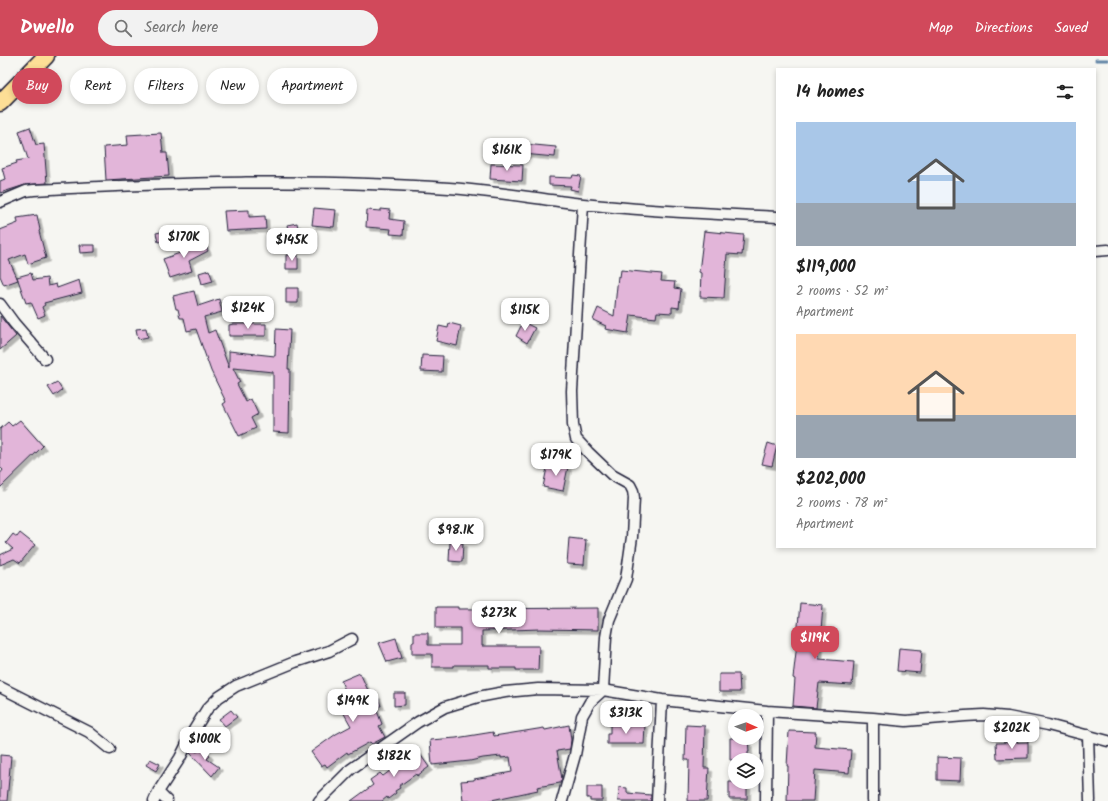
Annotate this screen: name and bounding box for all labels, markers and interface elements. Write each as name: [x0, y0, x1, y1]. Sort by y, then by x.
search box: [98, 10, 378, 46]
text: Dwello: [20, 13, 74, 43]
text: Search here: [144, 16, 218, 40]
icon: search: [112, 17, 134, 39]
text: Map: [928, 17, 953, 39]
text: Directions: [975, 17, 1033, 39]
text: Saved: [1055, 17, 1088, 39]
chip: Buy: [12, 68, 62, 104]
chip: Rent: [70, 68, 126, 104]
chip: Filters: [134, 68, 198, 104]
chip: New: [206, 68, 259, 104]
chip: Apartment: [267, 68, 357, 104]
text: 14 homes: [796, 79, 864, 106]
icon: filters: [1054, 81, 1076, 103]
pin: $161K: [479, 138, 535, 172]
text: $161K: [492, 140, 522, 161]
icon: home: [900, 148, 972, 220]
pin: $170K: [156, 225, 212, 259]
text: $170K: [168, 227, 200, 248]
pin: $145K: [264, 228, 320, 262]
text: $145K: [275, 230, 309, 251]
text: $119,000: [796, 254, 856, 281]
text: 2 rooms · 52 m²: [796, 281, 888, 302]
pin: $124K: [220, 296, 276, 330]
text: $124K: [231, 298, 265, 319]
pin: $115K: [497, 298, 553, 332]
text: $115K: [510, 300, 540, 321]
text: Apartment: [796, 302, 854, 323]
icon: home: [900, 360, 972, 432]
pin: $179K: [528, 443, 584, 477]
text: $179K: [540, 445, 572, 466]
text: $202,000: [796, 466, 865, 493]
text: 2 rooms · 78 m²: [796, 493, 888, 514]
text: Apartment: [796, 514, 854, 535]
pin: $98.1K: [423, 518, 489, 552]
text: $98.1K: [438, 520, 474, 541]
pin: $273K: [471, 601, 527, 635]
text: $273K: [481, 603, 517, 624]
pin: $119K: [787, 626, 843, 660]
text: $119K: [800, 628, 830, 649]
pin: $149K: [325, 689, 381, 723]
text: $149K: [336, 691, 370, 712]
pin: $313K: [598, 701, 654, 735]
text: $313K: [609, 703, 643, 724]
north arrow: [728, 709, 764, 745]
map controls: [728, 709, 764, 789]
pin: $202K: [984, 716, 1040, 750]
text: $202K: [993, 718, 1031, 739]
pin: $100K: [177, 727, 233, 761]
text: $100K: [189, 729, 221, 750]
pin: $182K: [366, 744, 422, 778]
text: $182K: [377, 746, 411, 767]
button: layers: [728, 753, 764, 789]

